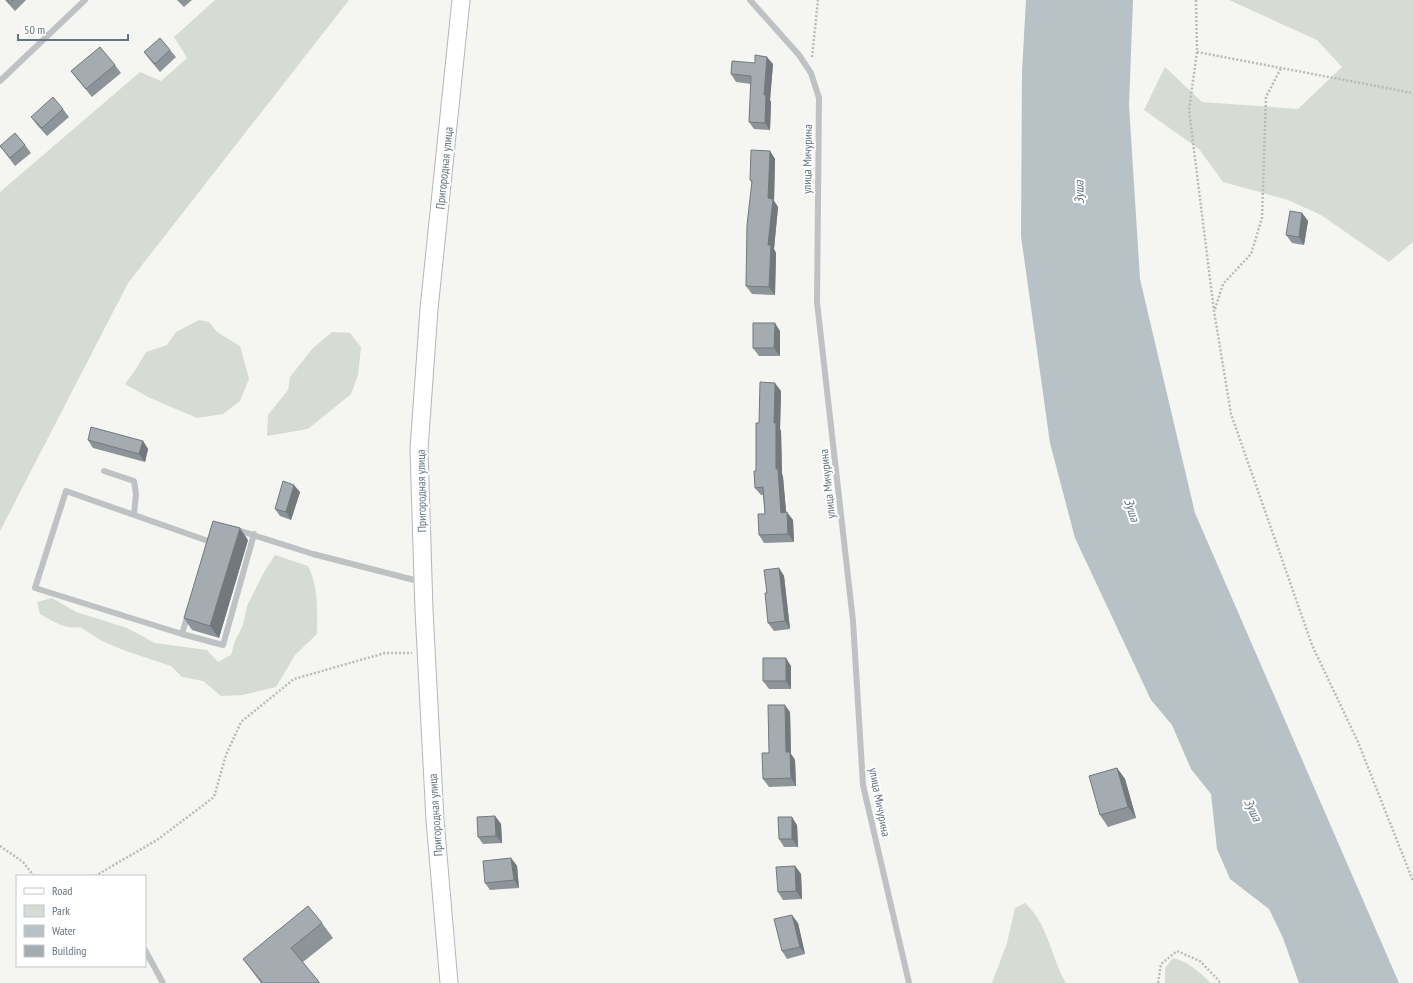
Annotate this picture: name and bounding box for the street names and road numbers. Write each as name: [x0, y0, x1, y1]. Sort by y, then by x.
street label: улица Мичурина: [799, 124, 815, 194]
street label: Пригородная улица: [432, 126, 456, 210]
street label: улица Мичурина: [816, 448, 838, 520]
street label: Пригородная улица: [413, 449, 429, 533]
street label: улица Мичурина: [866, 766, 894, 838]
street label: Пригородная улица: [425, 773, 445, 857]

